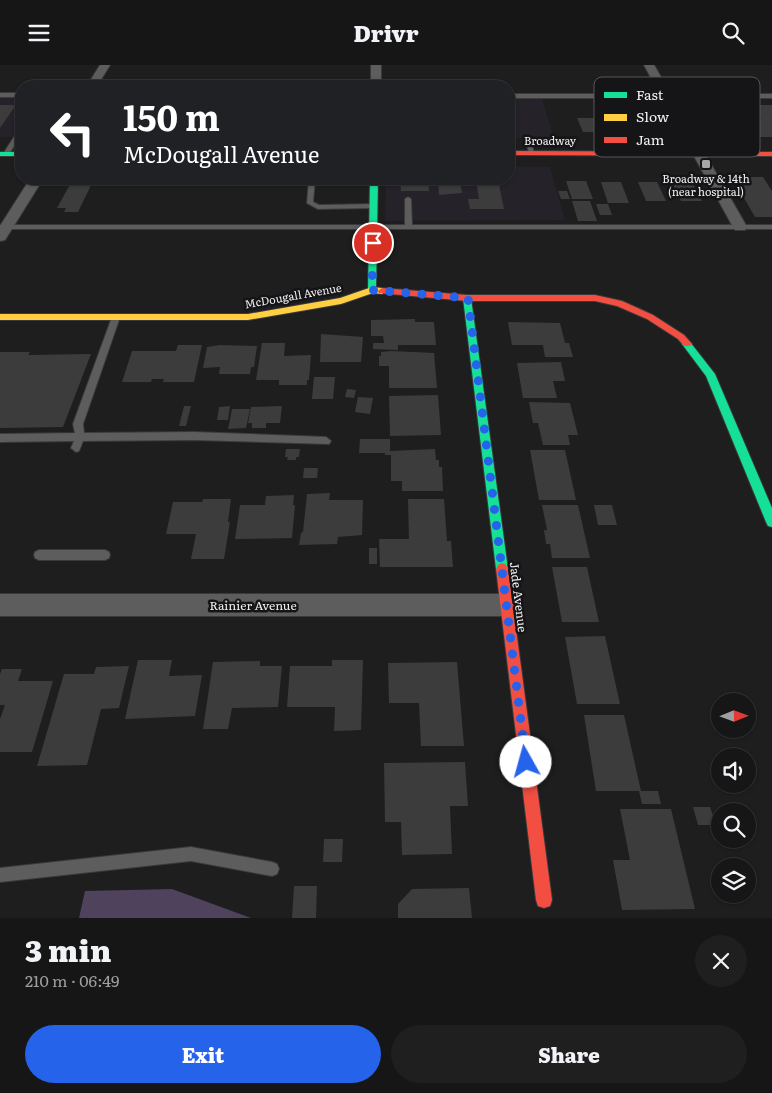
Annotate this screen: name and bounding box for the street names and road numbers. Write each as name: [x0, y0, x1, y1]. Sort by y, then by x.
street label: Broadway: [524, 132, 577, 148]
street label: McDougall Avenue: [243, 279, 343, 311]
street label: Jade Avenue: [506, 561, 532, 633]
street label: Rainier Avenue: [209, 596, 297, 614]

